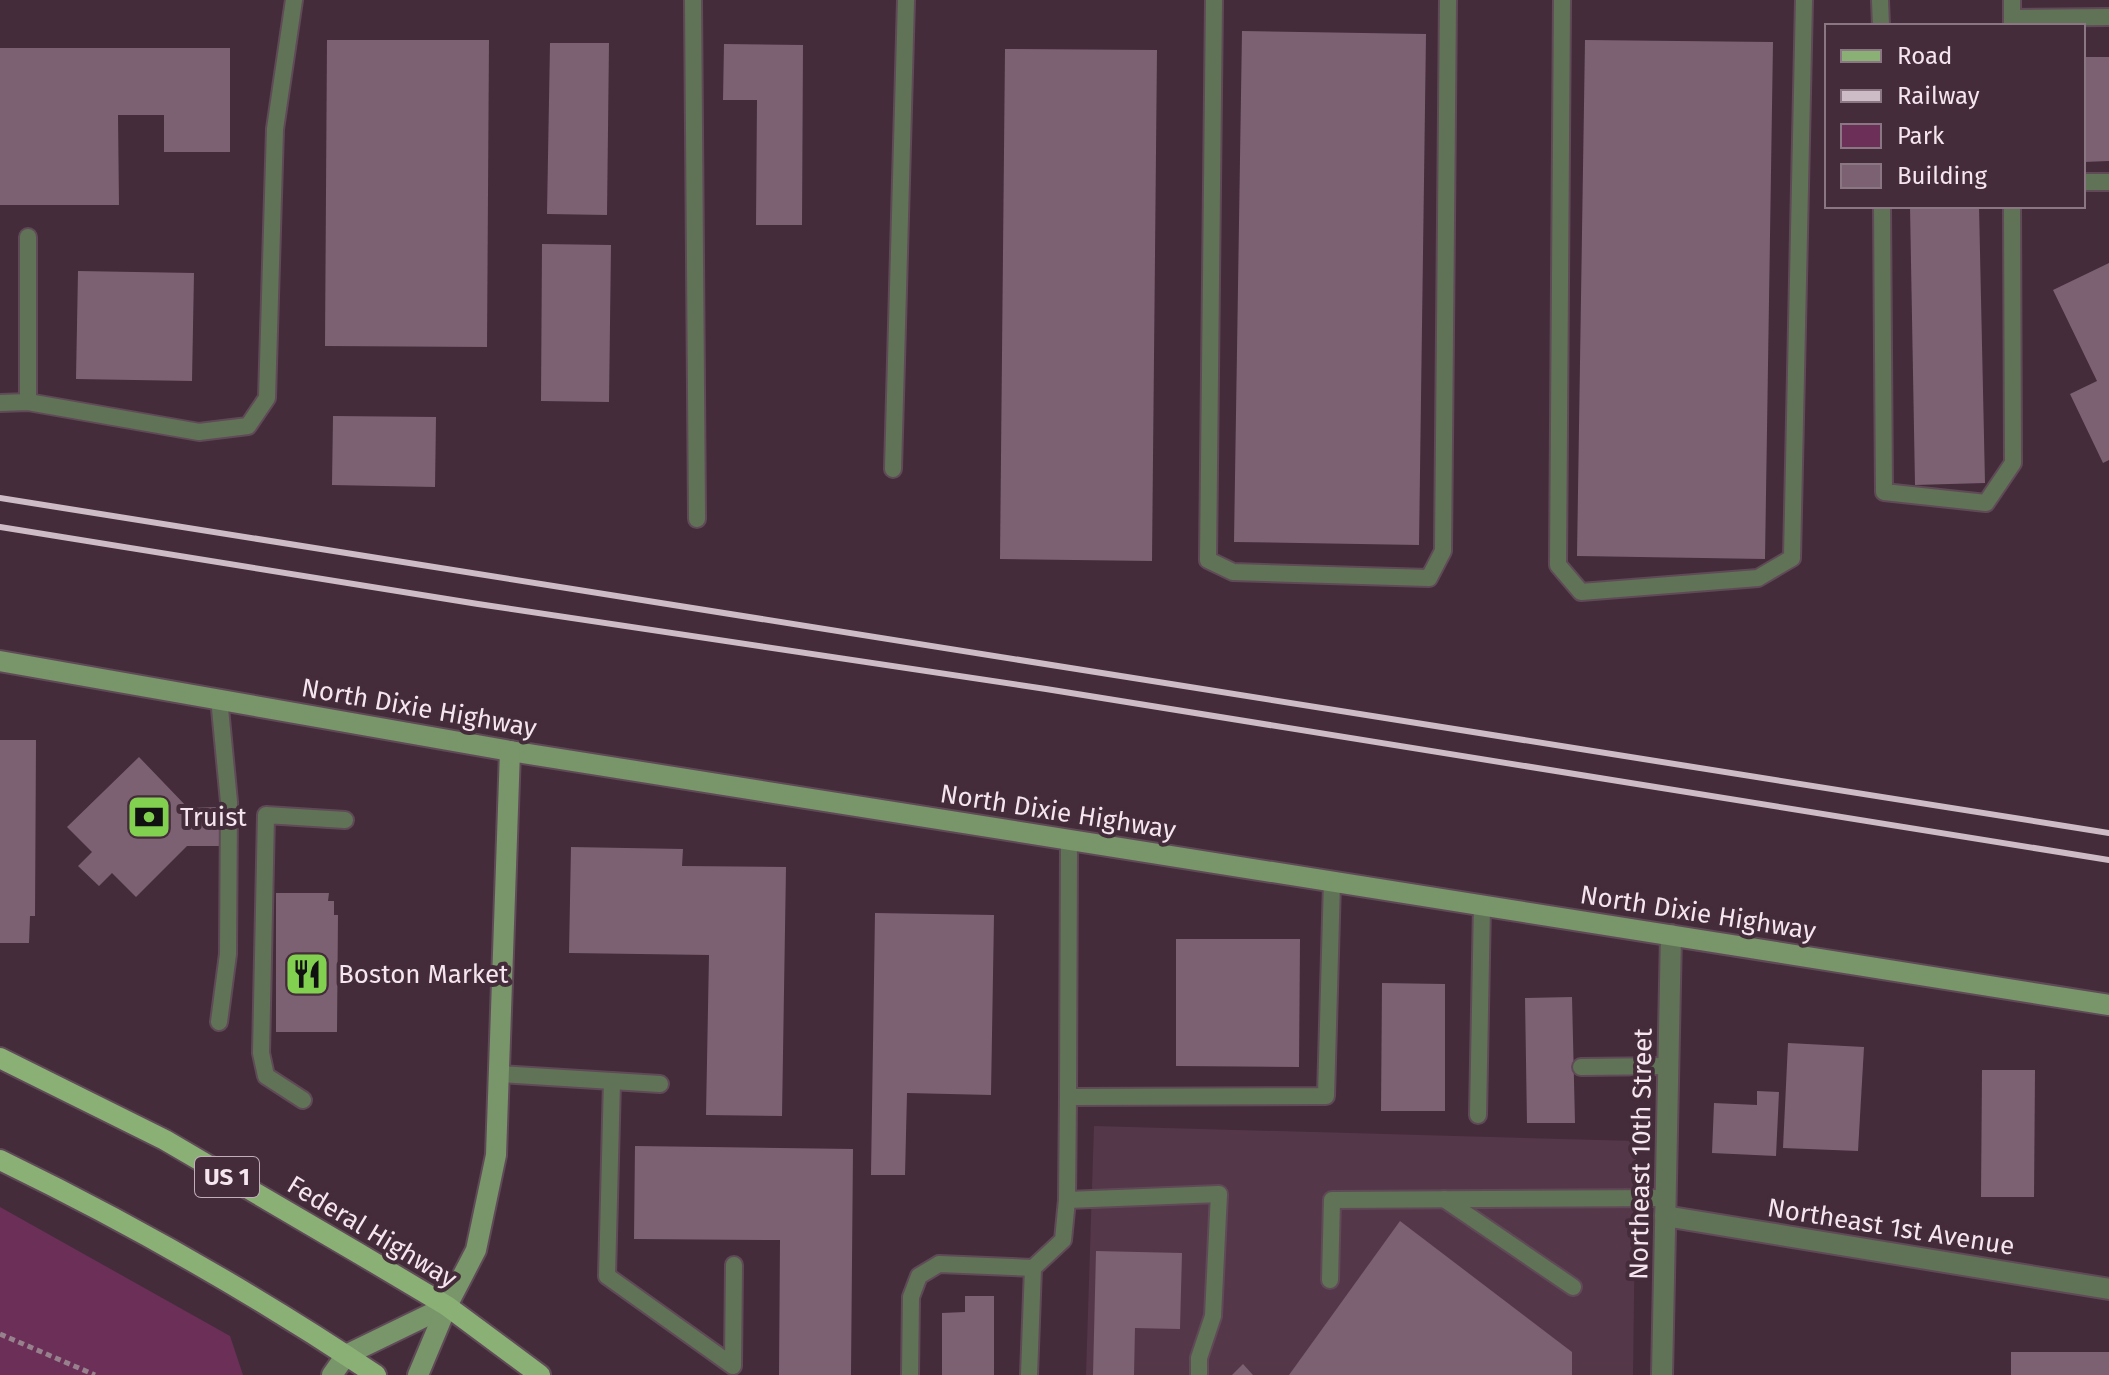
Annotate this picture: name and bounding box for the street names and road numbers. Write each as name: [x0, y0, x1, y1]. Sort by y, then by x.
street label: North Dixie Highway: [299, 672, 539, 744]
street label: North Dixie Highway: [938, 778, 1178, 846]
street label: North Dixie Highway: [1578, 879, 1818, 947]
street label: Northeast 10th Street: [1623, 1027, 1659, 1280]
road number: US 1: [195, 1157, 259, 1197]
street label: Federal Highway: [282, 1169, 462, 1295]
street label: Northeast 1st Avenue: [1765, 1192, 2017, 1262]

